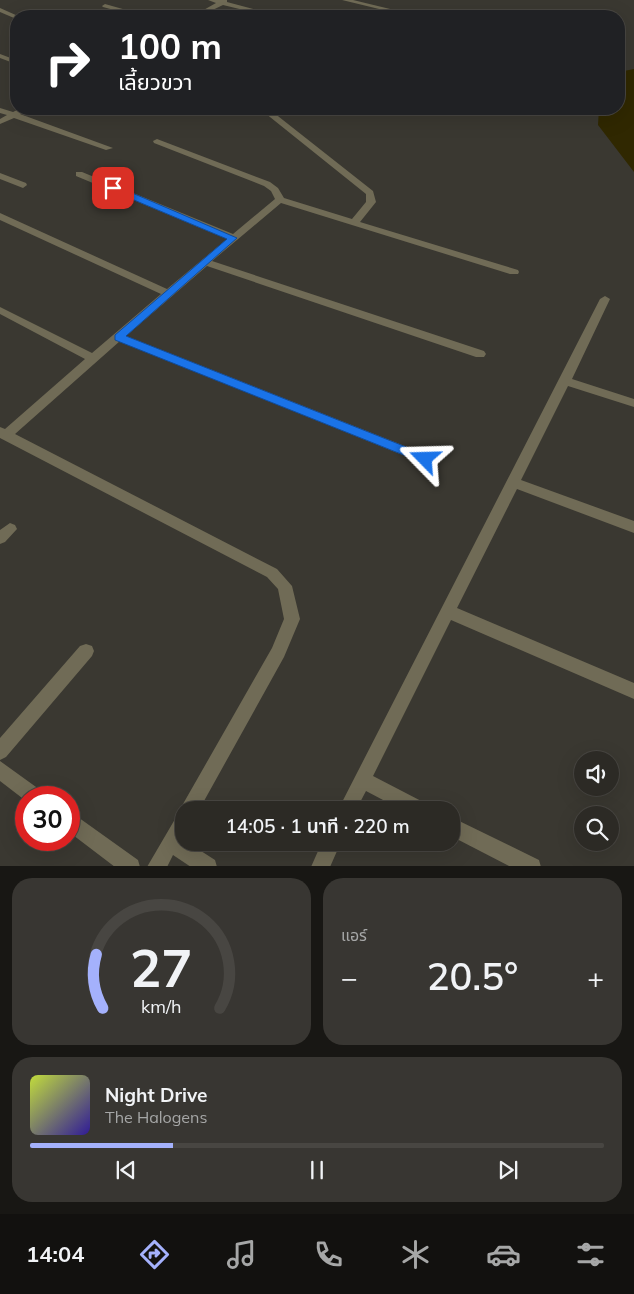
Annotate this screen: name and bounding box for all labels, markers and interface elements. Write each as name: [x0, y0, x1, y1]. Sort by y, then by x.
text: 100 m: [118, 24, 222, 68]
icon: right: [35, 30, 100, 95]
text: เลี้ยวขวา: [118, 68, 193, 96]
pin: [92, 167, 134, 209]
icon: arrive: [99, 174, 127, 202]
position arrow: [398, 432, 450, 484]
map controls: [574, 751, 619, 851]
button: sound: [574, 751, 619, 796]
speed limit sign: 30: [15, 786, 80, 851]
button: search: [574, 806, 619, 851]
text: 14:05 · 1 นาที · 220 m: [225, 814, 410, 838]
text: แอร์: [341, 925, 367, 945]
text: 27: [130, 935, 193, 1000]
text: 20.5°: [427, 952, 518, 1000]
text: −: [341, 960, 358, 995]
text: +: [587, 960, 604, 995]
text: km/h: [141, 995, 182, 1017]
text: Night Drive: [105, 1083, 207, 1107]
text: The Halogens: [105, 1107, 207, 1127]
icon: previous: [112, 1156, 140, 1184]
icon: pause: [303, 1156, 331, 1184]
icon: next: [494, 1156, 522, 1184]
icon: directions: [137, 1237, 172, 1272]
icon: music: [224, 1237, 259, 1272]
icon: phone: [311, 1237, 346, 1272]
icon: climate: [398, 1237, 433, 1272]
icon: car: [486, 1237, 521, 1272]
icon: filters: [573, 1237, 608, 1272]
text: 14:04: [26, 1240, 84, 1268]

